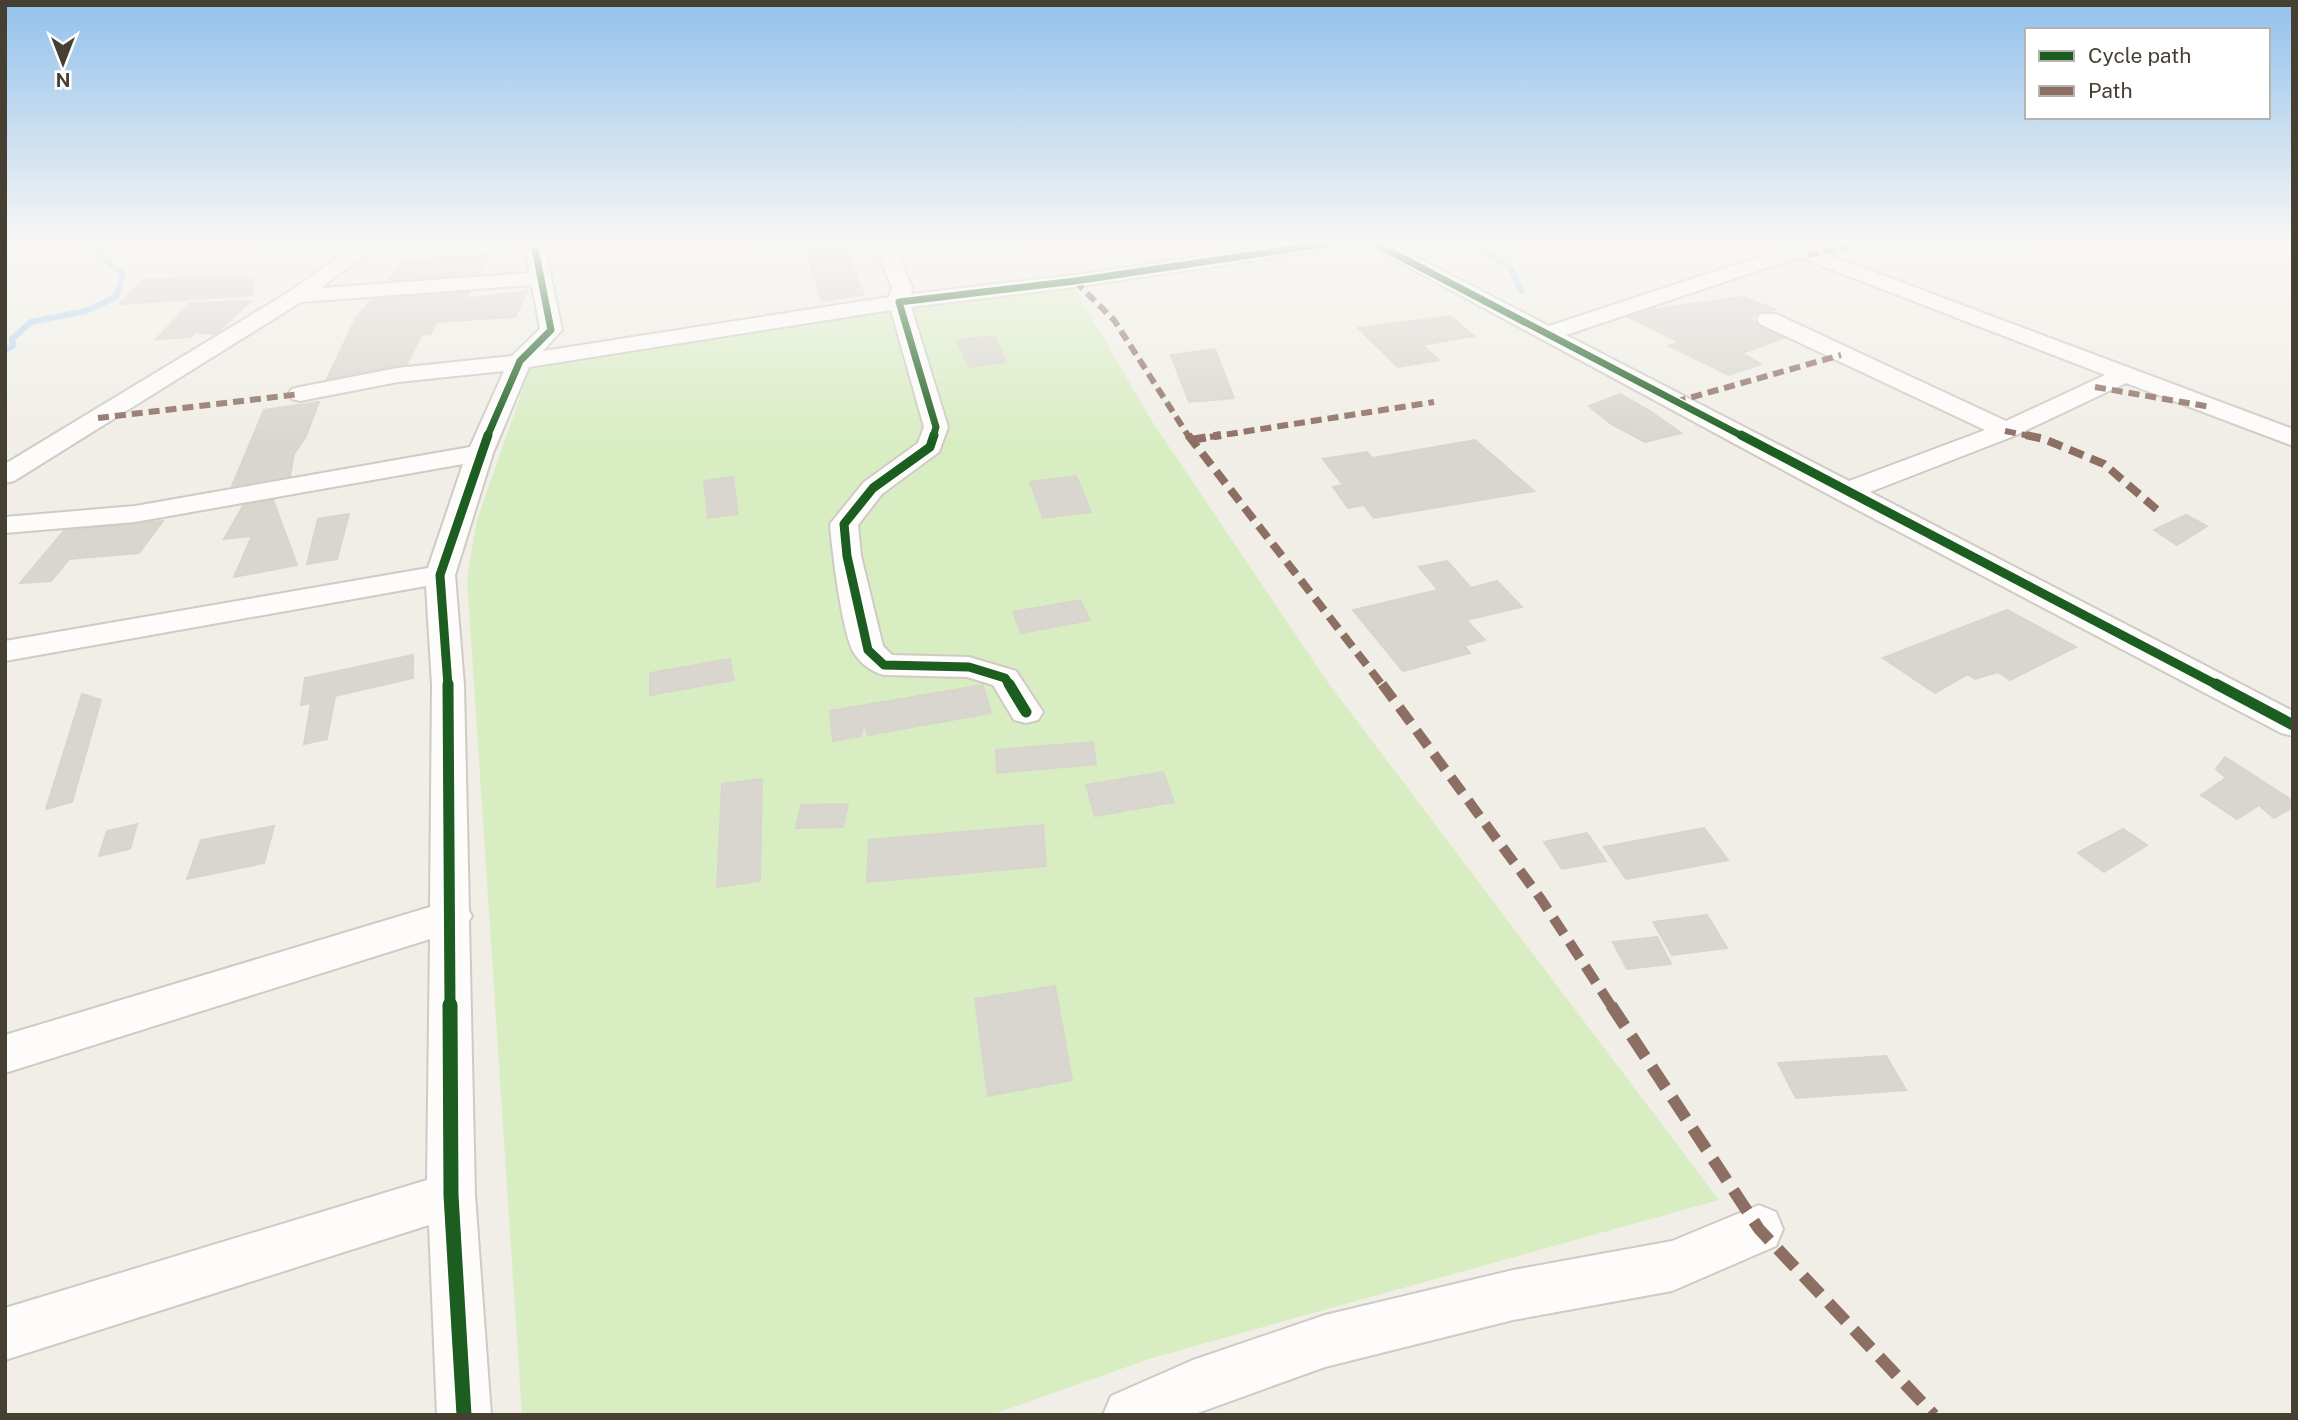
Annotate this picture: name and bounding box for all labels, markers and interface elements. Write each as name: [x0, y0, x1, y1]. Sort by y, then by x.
north arrow: [28, 28, 98, 98]
legend: [2025, 28, 2270, 119]
text: Cycle path: [2088, 43, 2191, 68]
text: N: [56, 69, 70, 91]
text: Path: [2088, 78, 2133, 103]

